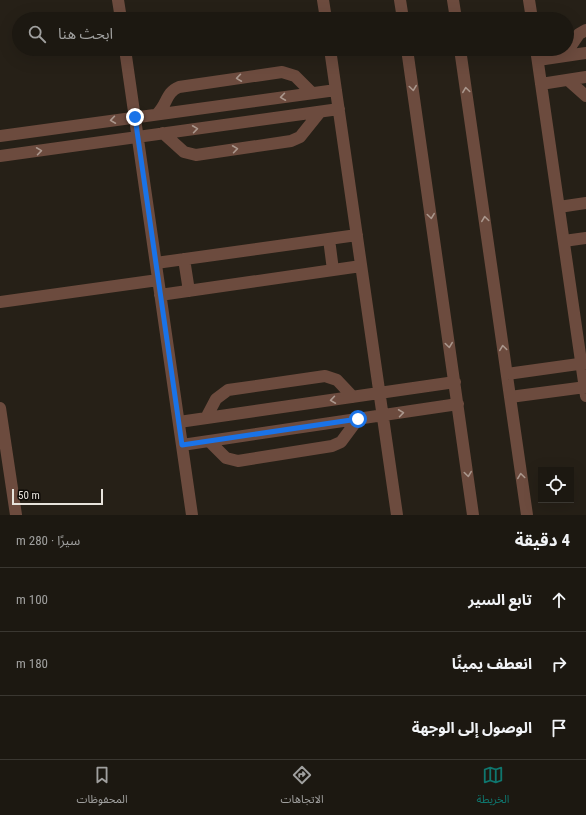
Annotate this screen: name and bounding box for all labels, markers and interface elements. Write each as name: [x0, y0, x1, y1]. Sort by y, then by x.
search box: [12, 12, 574, 56]
icon: search: [26, 23, 48, 45]
text: ابحث هنا: [58, 25, 113, 43]
one-way arrow: [236, 73, 242, 82]
one-way arrow: [408, 85, 417, 91]
one-way arrow: [462, 87, 471, 93]
one-way arrow: [280, 92, 286, 101]
route end: [126, 108, 144, 126]
one-way arrow: [110, 115, 116, 124]
one-way arrow: [192, 125, 198, 134]
one-way arrow: [232, 145, 238, 154]
one-way arrow: [36, 147, 42, 156]
one-way arrow: [426, 213, 435, 219]
one-way arrow: [481, 216, 490, 222]
one-way arrow: [444, 342, 453, 348]
one-way arrow: [499, 345, 508, 351]
one-way arrow: [330, 395, 336, 404]
one-way arrow: [398, 409, 404, 418]
route start: [349, 410, 367, 428]
map controls: [538, 467, 574, 503]
button: locate: [538, 467, 574, 503]
one-way arrow: [463, 471, 472, 477]
one-way arrow: [517, 473, 526, 479]
scale bar: [12, 487, 103, 506]
text: 50 m: [18, 489, 40, 502]
text: 4 دقيقة: [515, 530, 570, 550]
text: سيرًا · 280 m: [16, 533, 80, 548]
icon: ahead: [548, 589, 570, 611]
text: تابع السير: [468, 591, 532, 609]
text: 100 m: [16, 592, 48, 607]
icon: right: [548, 653, 570, 675]
text: انعطف يمينًا: [452, 655, 532, 673]
text: 180 m: [16, 656, 48, 671]
icon: arrive: [548, 717, 570, 739]
text: الوصول إلى الوجهة: [412, 719, 532, 737]
tab: المحفوظات: [77, 764, 128, 811]
tab: الاتجاهات: [281, 764, 324, 811]
tab: الخريطة: [477, 764, 510, 811]

